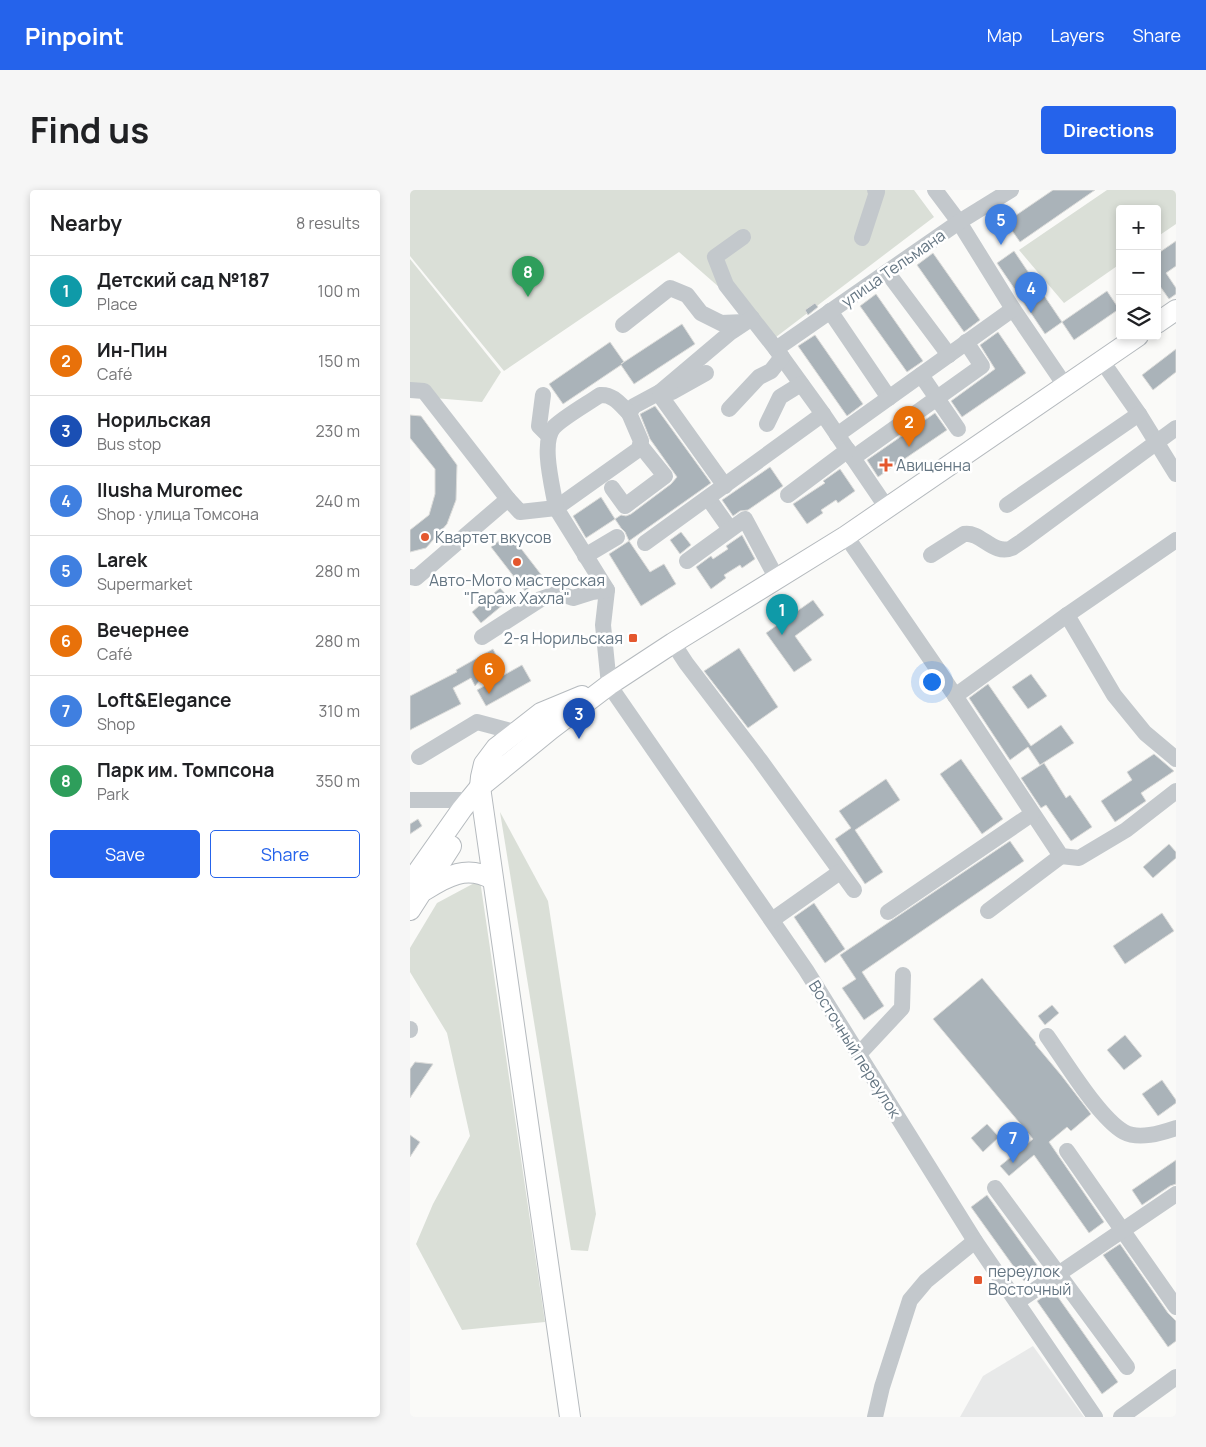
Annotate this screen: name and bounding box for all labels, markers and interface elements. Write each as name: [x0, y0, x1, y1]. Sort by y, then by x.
text: Pinpoint: [25, 19, 124, 52]
text: Map: [987, 23, 1022, 47]
text: Layers: [1050, 23, 1104, 47]
text: Share: [1132, 23, 1181, 47]
text: Find us: [30, 106, 149, 154]
button: Directions: [1041, 106, 1176, 154]
pin: 5: [985, 204, 1017, 245]
map controls: [1116, 205, 1161, 340]
button: +: [1116, 205, 1161, 250]
text: Nearby: [50, 209, 122, 237]
text: 8 results: [296, 212, 360, 234]
street label: улица Тельмана: [837, 224, 949, 312]
button: −: [1116, 250, 1161, 295]
pin: 8: [512, 256, 544, 297]
text: Детский сад №187: [97, 267, 270, 293]
pin: 4: [1015, 272, 1047, 313]
text: 1: [62, 280, 70, 302]
text: 100 m: [317, 280, 360, 302]
text: Place: [97, 293, 137, 315]
button: layers: [1116, 295, 1161, 340]
text: Ин-Пин: [97, 337, 168, 363]
text: 2: [61, 350, 71, 372]
text: 150 m: [318, 350, 360, 372]
text: Café: [97, 363, 132, 385]
pin: 2: [893, 406, 925, 447]
text: Норильская: [97, 407, 211, 433]
text: 3: [61, 420, 71, 442]
text: 230 m: [316, 420, 360, 442]
text: Bus stop: [97, 433, 161, 455]
place label: Авиценна: [896, 454, 971, 476]
marker: Авиценна: [880, 459, 892, 471]
text: Ilusha Muromec: [97, 477, 243, 503]
text: 4: [61, 490, 71, 512]
text: 240 m: [315, 490, 360, 512]
text: Shop · улица Томсона: [97, 503, 259, 525]
place label: Квартет вкусов: [435, 526, 552, 548]
marker: Квартет вкусов: [419, 531, 431, 543]
text: Larek: [97, 547, 147, 573]
marker: Авто-Мото мастерская "Гараж Хахла": [511, 556, 523, 568]
text: 5: [61, 560, 71, 582]
text: 280 m: [315, 560, 360, 582]
place label: Авто-Мото мастерская "Гараж Хахла": [429, 569, 605, 609]
text: Supermarket: [97, 573, 193, 595]
pin: 1: [766, 594, 798, 635]
text: Вечернее: [97, 617, 189, 643]
place label: 2-я Норильская: [504, 627, 623, 649]
text: 6: [61, 630, 71, 652]
text: 280 m: [315, 630, 360, 652]
marker: 2-я Норильская: [627, 632, 639, 644]
text: Café: [97, 643, 132, 665]
pin: 6: [473, 653, 505, 694]
your location: [919, 669, 945, 695]
text: Loft&Elegance: [97, 687, 231, 713]
pin: 3: [563, 698, 595, 739]
text: 7: [62, 700, 70, 722]
text: 310 m: [318, 700, 360, 722]
text: Shop: [97, 713, 135, 735]
text: Парк им. Томпсона: [97, 757, 275, 783]
text: 8: [61, 770, 71, 792]
text: 350 m: [315, 770, 360, 792]
text: Park: [97, 783, 129, 805]
button: Save: [50, 830, 200, 878]
button: Share: [210, 830, 360, 878]
street label: Восточный переулок: [804, 976, 907, 1123]
pin: 7: [997, 1122, 1029, 1163]
place label: переулок Восточный: [988, 1260, 1071, 1300]
marker: переулок Восточный: [972, 1274, 984, 1286]

